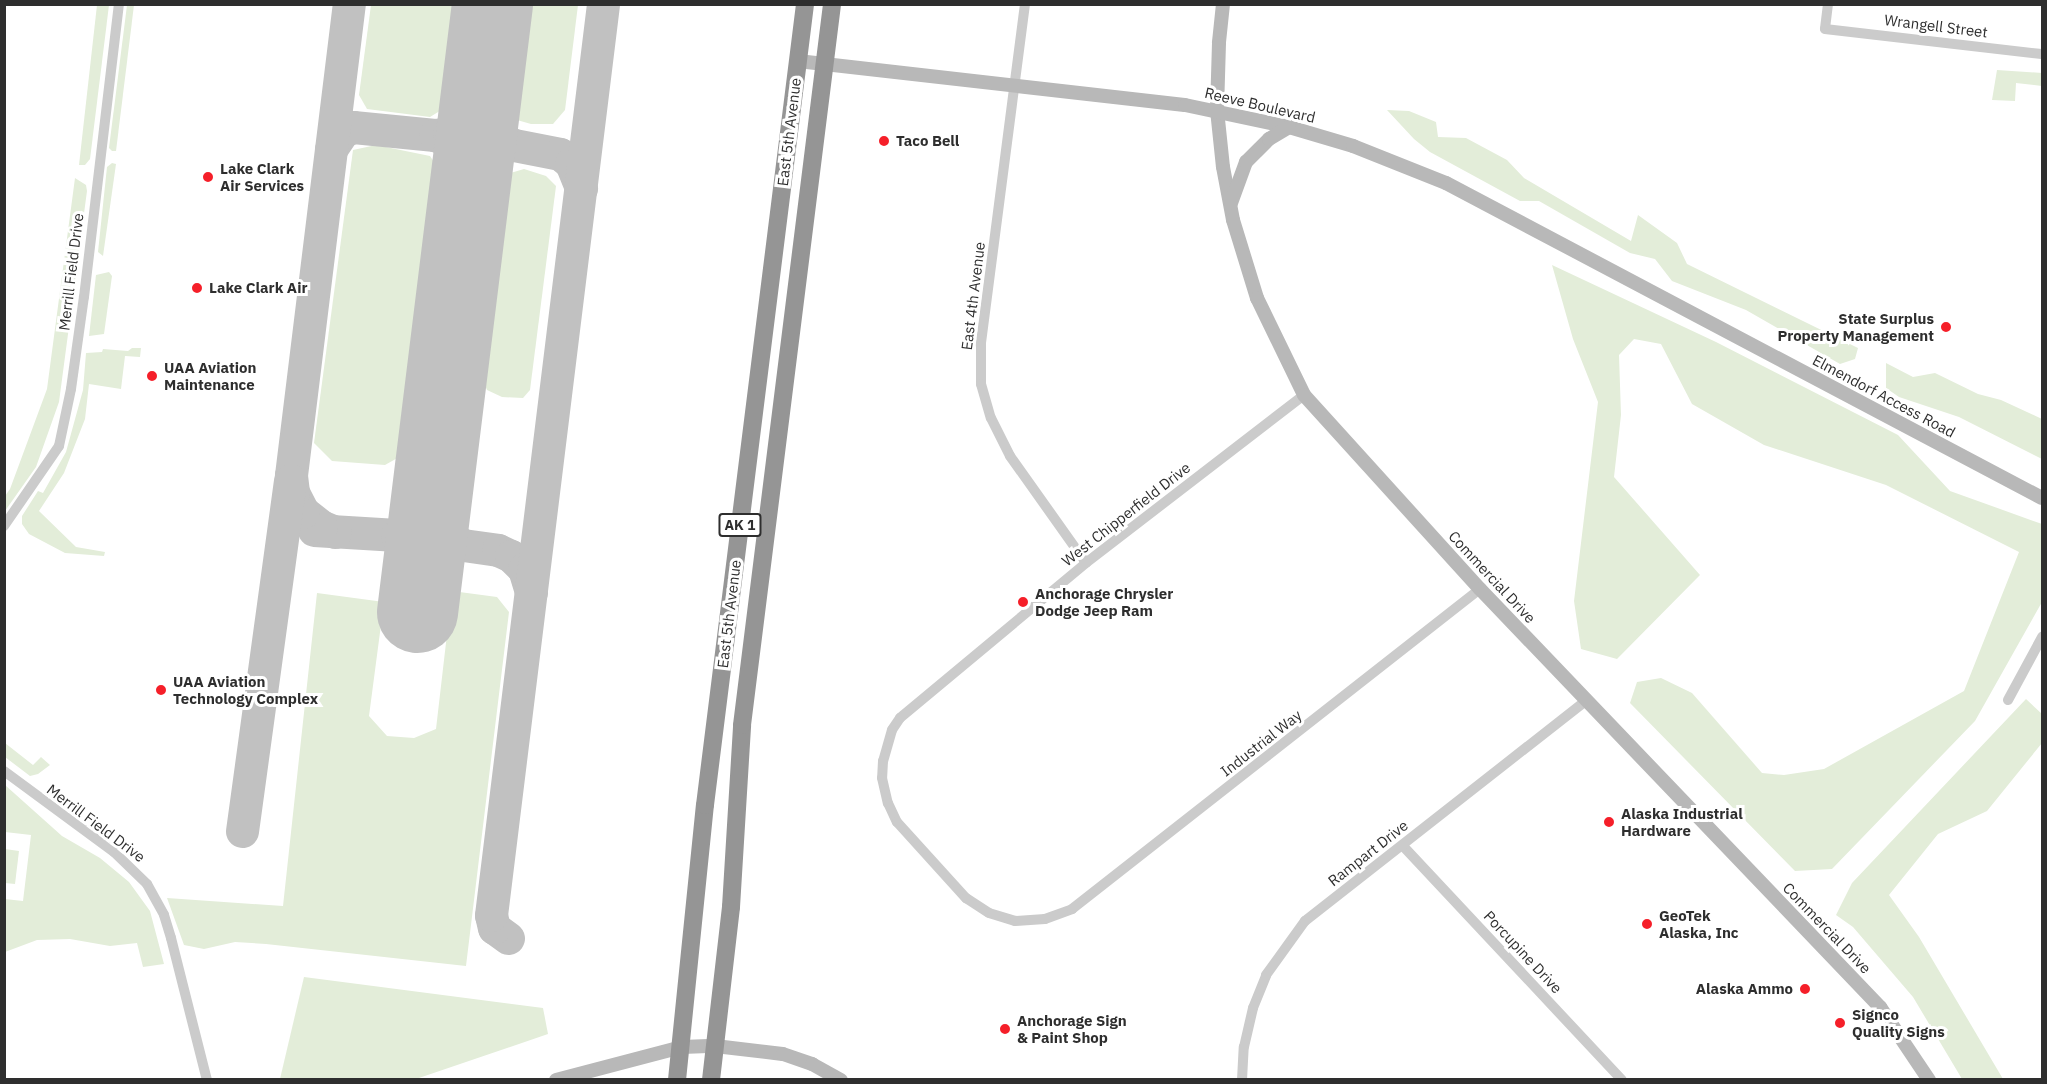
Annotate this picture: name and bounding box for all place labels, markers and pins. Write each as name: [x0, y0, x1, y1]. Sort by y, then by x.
place label: Taco Bell: [896, 132, 959, 150]
marker: Taco Bell: [877, 134, 891, 148]
place label: Lake Clark Air Services: [220, 159, 304, 194]
marker: Lake Clark Air Services: [201, 170, 215, 184]
place label: Lake Clark Air: [209, 279, 307, 297]
marker: Lake Clark Air: [190, 281, 204, 295]
place label: State Surplus Property Management: [1777, 309, 1934, 344]
marker: State Surplus Property Management: [1939, 320, 1953, 334]
place label: UAA Aviation Maintenance: [164, 358, 256, 393]
marker: UAA Aviation Maintenance: [145, 369, 159, 383]
place label: Anchorage Chrysler Dodge Jeep Ram: [1035, 584, 1173, 619]
marker: Anchorage Chrysler Dodge Jeep Ram: [1016, 595, 1030, 609]
place label: UAA Aviation Technology Complex: [173, 672, 318, 707]
marker: UAA Aviation Technology Complex: [154, 683, 168, 697]
place label: Alaska Industrial Hardware: [1621, 804, 1743, 839]
marker: Alaska Industrial Hardware: [1602, 815, 1616, 829]
place label: GeoTek Alaska, Inc: [1659, 906, 1739, 941]
marker: GeoTek Alaska, Inc: [1640, 917, 1654, 931]
place label: Alaska Ammo: [1696, 980, 1793, 998]
marker: Alaska Ammo: [1798, 982, 1812, 996]
place label: Signco Quality Signs: [1852, 1005, 1945, 1040]
place label: Anchorage Sign & Paint Shop: [1017, 1011, 1127, 1046]
marker: Signco Quality Signs: [1833, 1016, 1847, 1030]
marker: Anchorage Sign & Paint Shop: [998, 1022, 1012, 1036]

